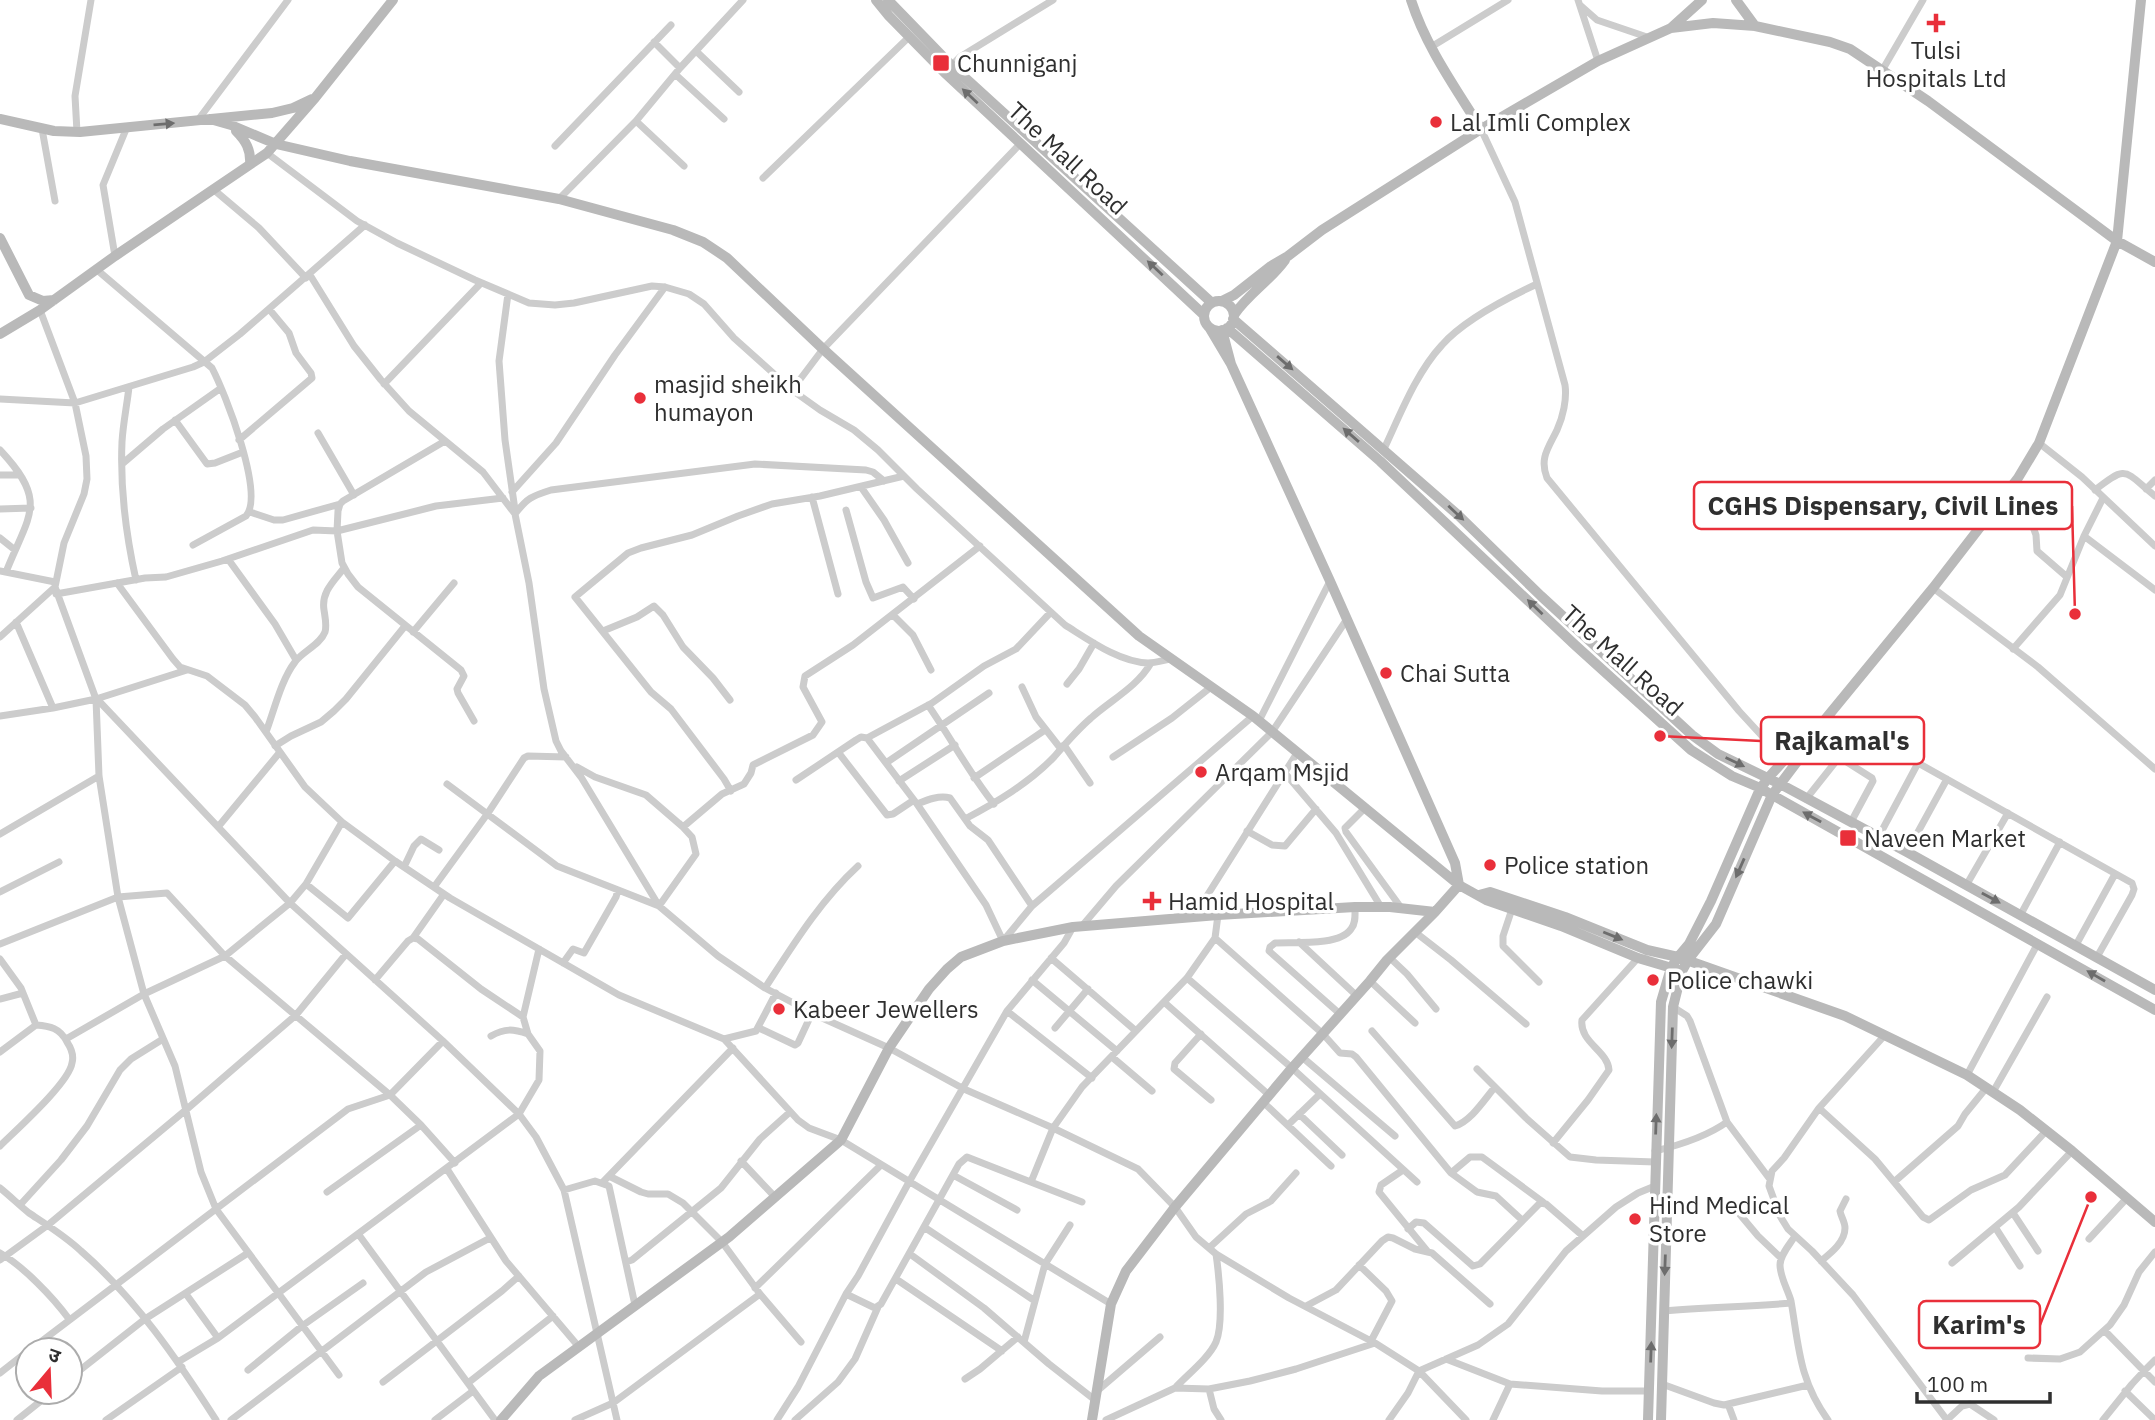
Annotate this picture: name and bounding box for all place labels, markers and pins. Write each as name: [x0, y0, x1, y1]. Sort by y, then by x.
marker: Tulsi Hospitals Ltd: [1926, 13, 1946, 33]
place label: Tulsi Hospitals Ltd: [1865, 34, 2007, 94]
place label: Chunniganj: [957, 47, 1077, 79]
marker: Chunniganj: [931, 53, 951, 73]
place label: Lal Imli Complex: [1450, 106, 1631, 138]
marker: Lal Imli Complex: [1428, 114, 1444, 130]
place label: masjid sheikh humayon: [654, 368, 802, 428]
marker: masjid sheikh humayon: [632, 390, 648, 406]
callout: CGHS Dispensary, Civil Lines: [1694, 482, 2072, 529]
place label: Chai Sutta: [1400, 657, 1510, 689]
marker: Chai Sutta: [1378, 665, 1394, 681]
callout: Rajkamal's: [1761, 717, 1924, 764]
place label: Arqam Msjid: [1215, 756, 1350, 788]
marker: Arqam Msjid: [1193, 764, 1209, 780]
place label: Naveen Market: [1864, 822, 2026, 854]
marker: Naveen Market: [1838, 828, 1858, 848]
place label: Police station: [1504, 849, 1649, 881]
marker: Police station: [1482, 857, 1498, 873]
place label: Hamid Hospital: [1168, 885, 1334, 917]
marker: Hamid Hospital: [1142, 891, 1162, 911]
place label: Police chawki: [1667, 964, 1813, 996]
marker: Police chawki: [1645, 972, 1661, 988]
place label: Kabeer Jewellers: [793, 993, 979, 1025]
marker: Kabeer Jewellers: [771, 1001, 787, 1017]
place label: Hind Medical Store: [1649, 1189, 1789, 1249]
marker: Hind Medical Store: [1627, 1211, 1643, 1227]
callout: Karim's: [1919, 1301, 2040, 1348]

